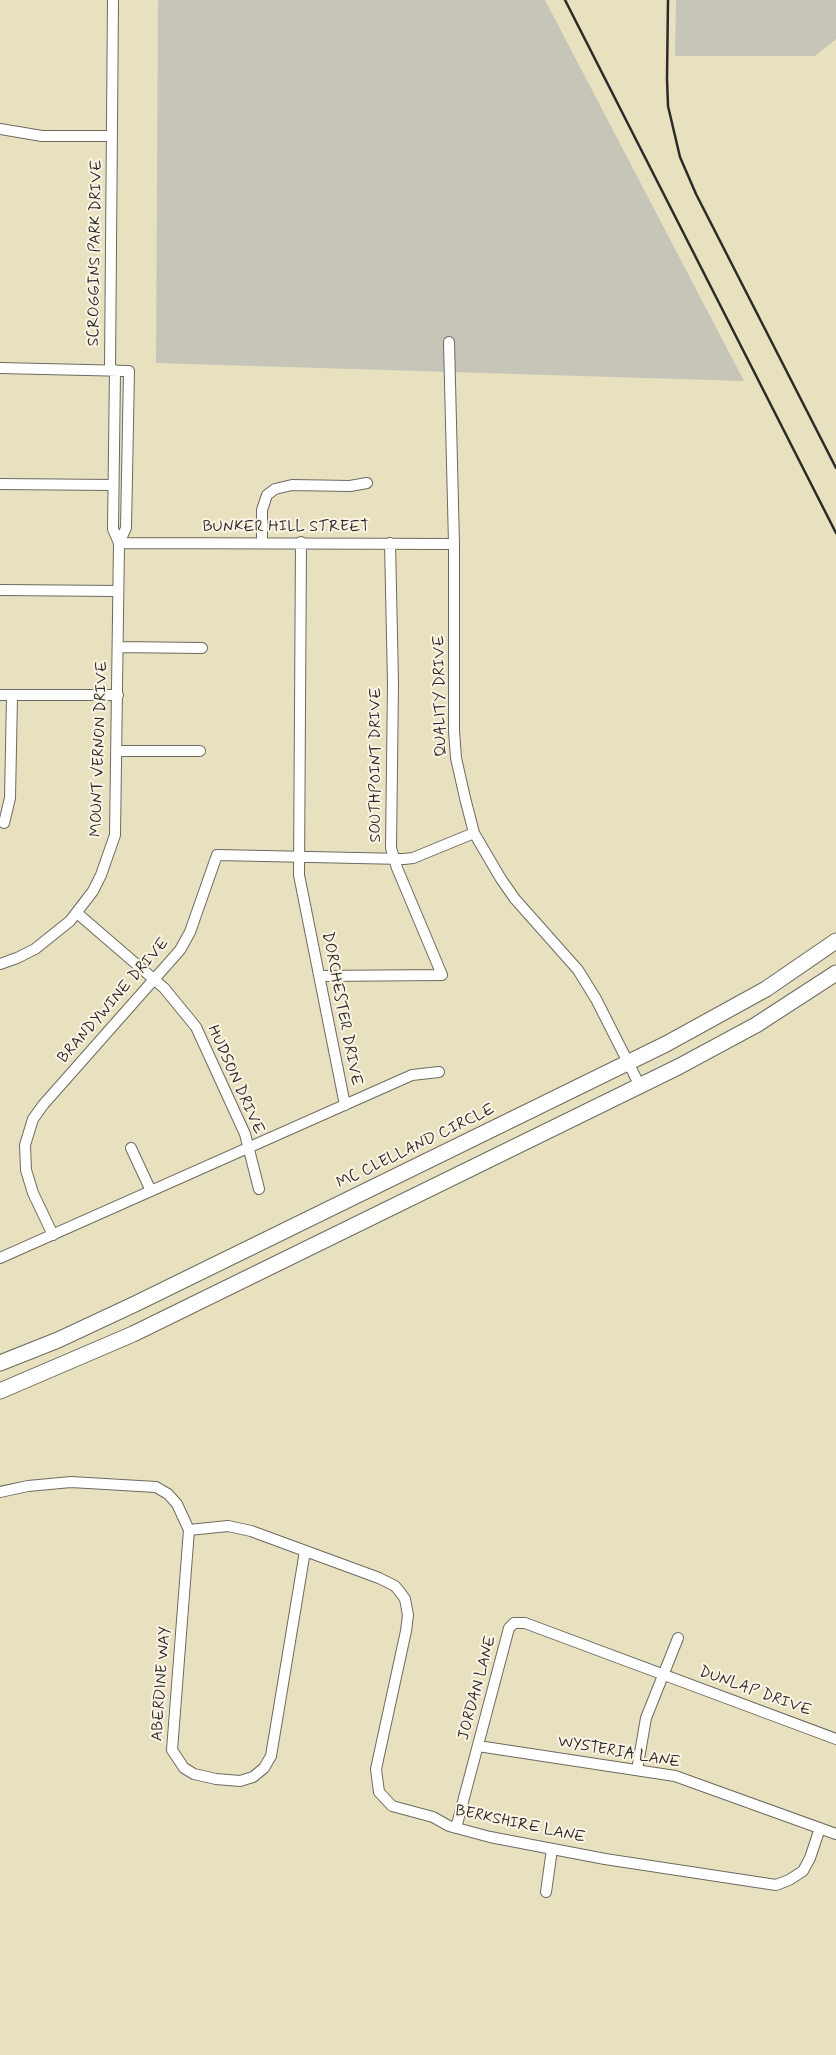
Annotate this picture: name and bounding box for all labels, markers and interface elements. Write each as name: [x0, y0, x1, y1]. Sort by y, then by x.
street label: SCROGGINS PARK DRIVE: [85, 159, 107, 347]
street label: BUNKER HILL STREET: [202, 518, 370, 538]
street label: QUALITY DRIVE: [430, 635, 452, 757]
street label: MOUNT VERNON DRIVE: [87, 660, 113, 838]
street label: SOUTHPOINT DRIVE: [367, 687, 387, 843]
street label: DORCHESTER DRIVE: [317, 930, 365, 1088]
street label: BRANDYWINE DRIVE: [54, 934, 174, 1068]
street label: HUDSON DRIVE: [202, 1022, 268, 1138]
street label: MC CLELLAND CIRCLE: [334, 1100, 498, 1194]
street label: ABERDINE WAY: [148, 1626, 176, 1742]
street label: JORDAN LANE: [455, 1634, 501, 1742]
street label: DUNLAP DRIVE: [696, 1663, 814, 1721]
street label: WYSTERIA LANE: [556, 1733, 682, 1773]
street label: BERKSHIRE LANE: [453, 1802, 587, 1848]

